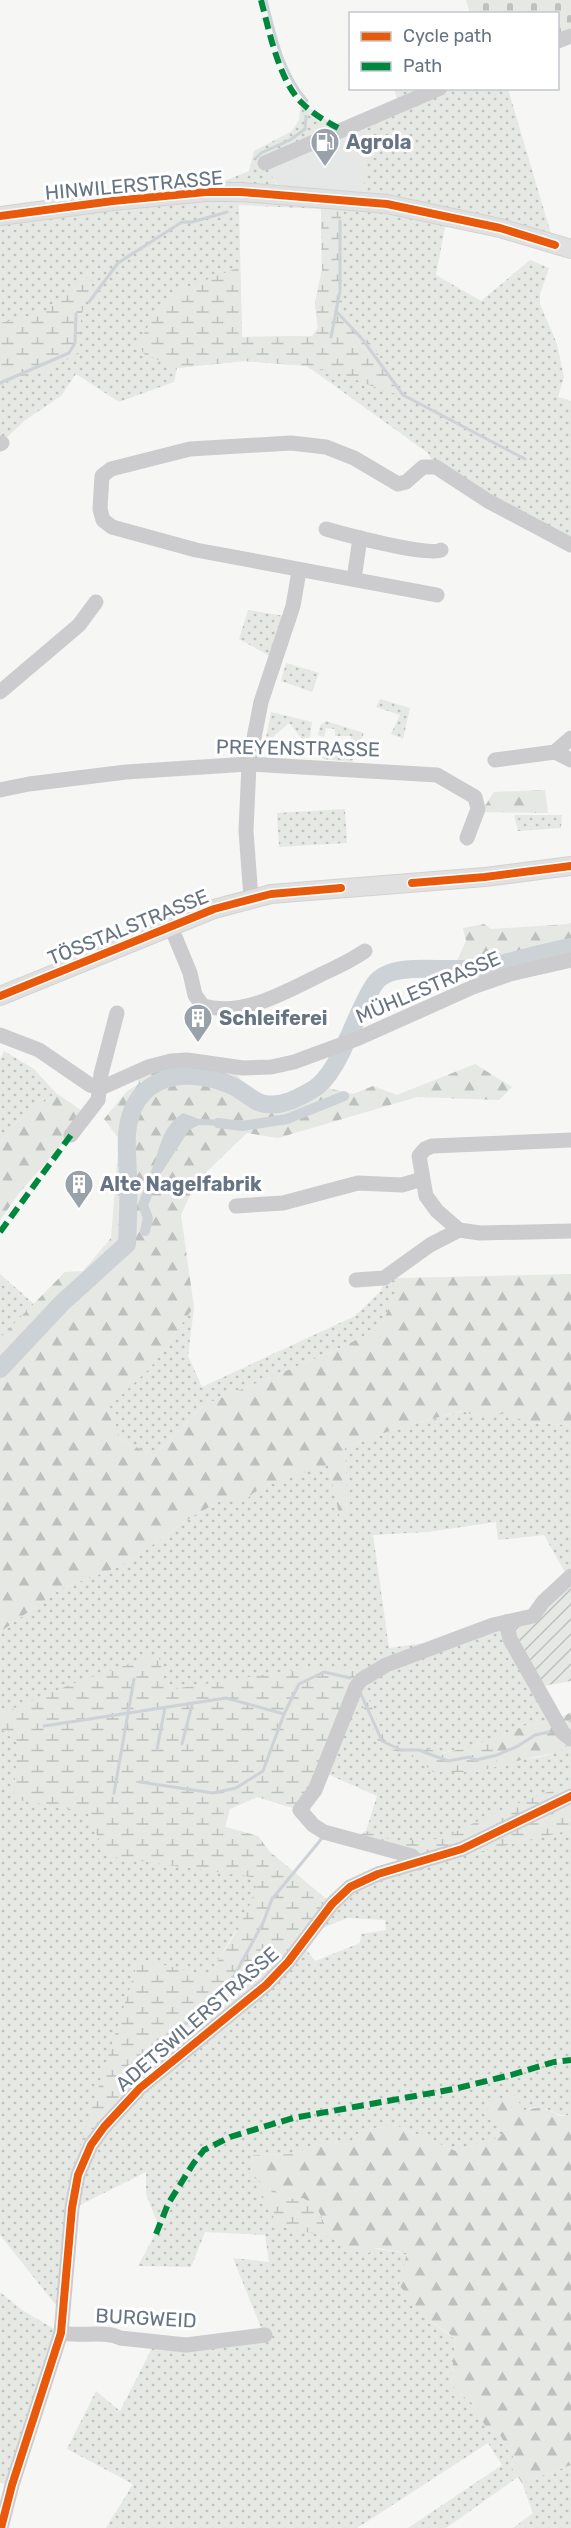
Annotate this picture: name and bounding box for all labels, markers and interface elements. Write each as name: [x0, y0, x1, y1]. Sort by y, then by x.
legend: [349, 12, 559, 90]
text: Cycle path: [403, 25, 492, 47]
text: Path: [403, 55, 442, 77]
fuel station icon: Agrola: [309, 126, 341, 168]
place label: Agrola: [346, 130, 412, 154]
street label: HINWILERSTRASSE: [44, 165, 224, 205]
street label: PREYENSTRASSE: [216, 735, 380, 761]
street label: TÖSSTALSTRASSE: [44, 884, 212, 970]
street label: MÜHLESTRASSE: [352, 946, 504, 1028]
building icon: Schleiferei: [182, 1002, 214, 1044]
place label: Schleiferei: [219, 1006, 328, 1030]
building icon: Alte Nagelfabrik: [63, 1168, 95, 1210]
place label: Alte Nagelfabrik: [100, 1172, 262, 1196]
street label: ADETSWILERSTRASSE: [111, 1942, 283, 2096]
street label: BURGWEID: [95, 2303, 197, 2333]

